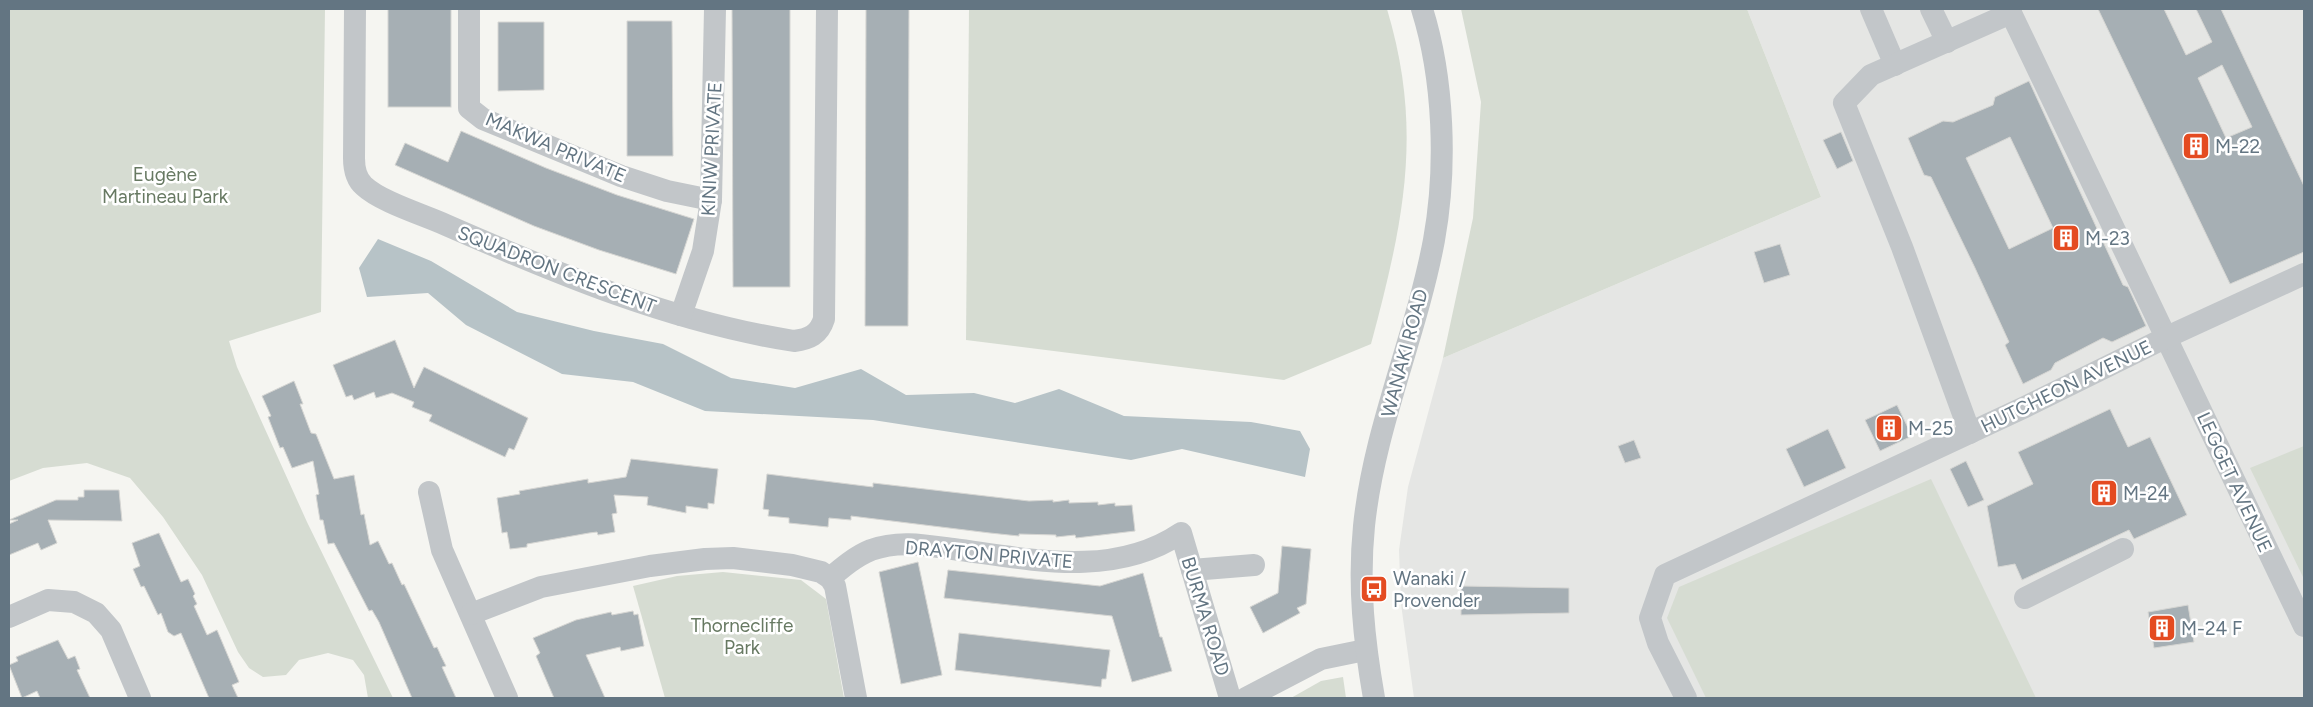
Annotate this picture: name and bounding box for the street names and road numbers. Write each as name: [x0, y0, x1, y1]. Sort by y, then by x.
street label: KINIW PRIVATE: [697, 81, 726, 217]
street label: MAKWA PRIVATE: [482, 107, 630, 187]
street label: SQUADRON CRESCENT: [454, 221, 660, 318]
street label: WANAKI ROAD: [1376, 286, 1433, 420]
street label: HUTCHEON AVENUE: [1977, 335, 2155, 438]
street label: LEGGET AVENUE: [2192, 408, 2277, 556]
street label: DRAYTON PRIVATE: [904, 536, 1074, 573]
street label: BURMA ROAD: [1177, 554, 1235, 678]

